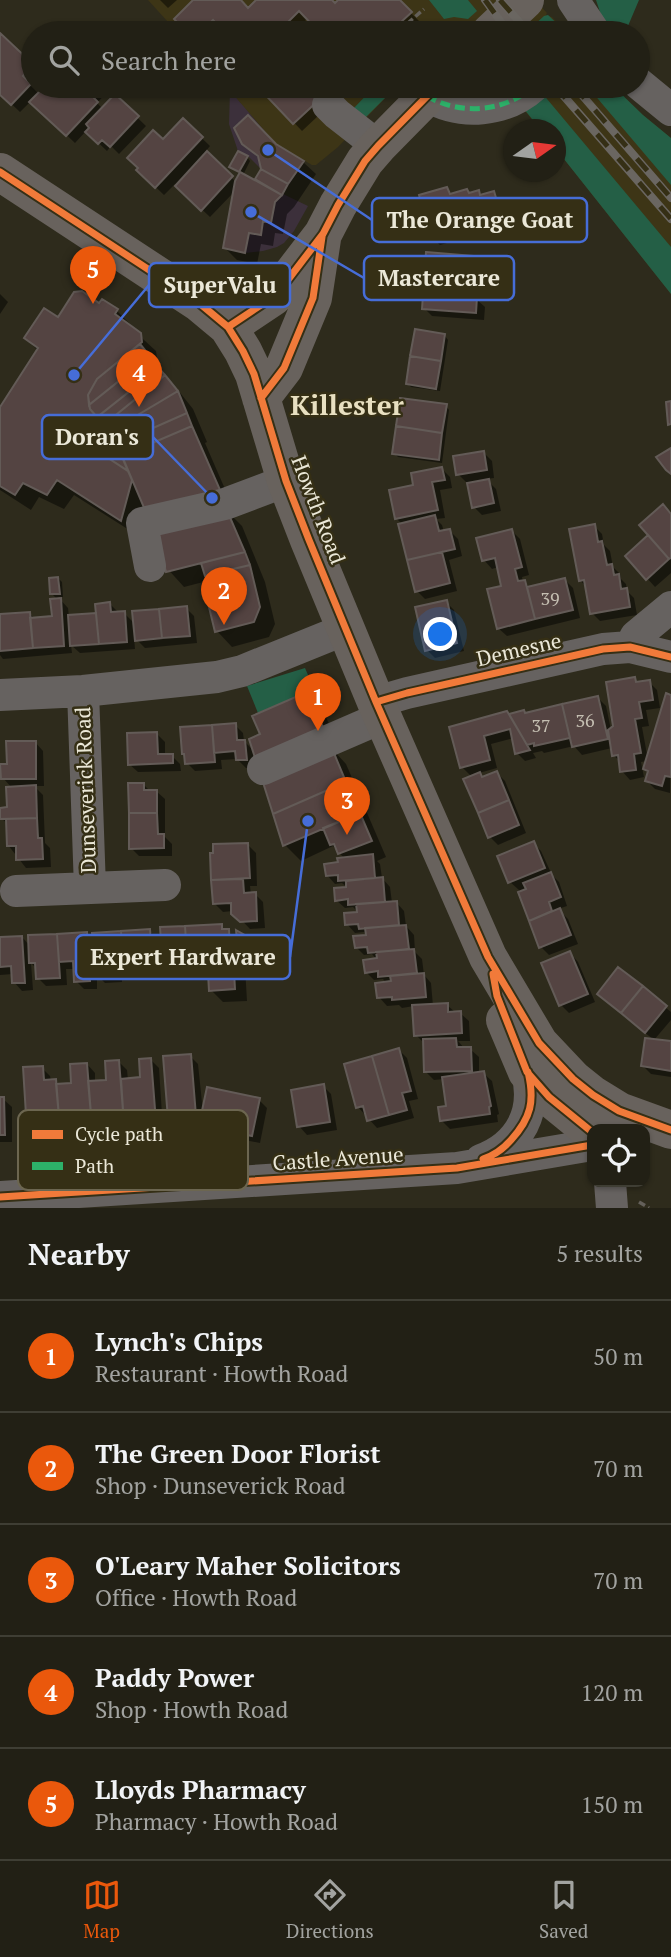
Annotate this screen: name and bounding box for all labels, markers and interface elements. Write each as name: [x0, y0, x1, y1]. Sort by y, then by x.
search box: [21, 21, 650, 98]
icon: search: [45, 41, 83, 79]
text: Search here: [101, 43, 236, 77]
north arrow: [503, 119, 566, 182]
callout: The Orange Goat: [372, 198, 587, 242]
text: The Orange Goat: [387, 204, 574, 235]
pin: 5: [70, 246, 116, 304]
callout: Mastercare: [364, 256, 514, 300]
text: Mastercare: [378, 262, 500, 293]
callout: SuperValu: [149, 263, 290, 307]
text: SuperValu: [163, 269, 277, 300]
pin: 4: [116, 349, 162, 407]
district label: Killester: [290, 386, 404, 423]
callout: Doran's: [42, 415, 153, 459]
text: Doran's: [55, 421, 139, 452]
street label: Howth Road: [285, 451, 353, 568]
pin: 2: [201, 567, 247, 625]
house number: 39: [540, 586, 560, 610]
your location: [423, 617, 457, 651]
street label: Demesne: [474, 626, 564, 672]
pin: 1: [295, 673, 341, 731]
street label: Dunseverick Road: [68, 706, 102, 874]
house number: 36: [575, 708, 595, 732]
house number: 37: [531, 713, 551, 737]
pin: 3: [324, 777, 370, 835]
callout: Expert Hardware: [76, 935, 290, 979]
text: Expert Hardware: [90, 941, 276, 972]
legend: [18, 1110, 248, 1190]
text: Cycle path: [75, 1121, 163, 1146]
map controls: [587, 1124, 650, 1187]
button: locate: [587, 1124, 650, 1187]
street label: Castle Avenue: [271, 1139, 404, 1177]
text: Path: [75, 1153, 114, 1178]
text: Nearby: [28, 1234, 130, 1274]
text: 5 results: [556, 1238, 643, 1269]
text: Lynch's Chips: [95, 1324, 263, 1358]
text: 1: [45, 1341, 58, 1372]
text: 50 m: [593, 1341, 643, 1372]
text: Restaurant · Howth Road: [95, 1358, 348, 1389]
text: The Green Door Florist: [95, 1436, 381, 1470]
text: 2: [45, 1453, 58, 1484]
text: 70 m: [593, 1453, 643, 1484]
text: Shop · Dunseverick Road: [95, 1470, 346, 1501]
text: O'Leary Maher Solicitors: [95, 1548, 401, 1582]
text: 3: [45, 1565, 58, 1596]
text: 70 m: [593, 1565, 643, 1596]
text: Office · Howth Road: [95, 1582, 297, 1613]
text: Paddy Power: [95, 1660, 254, 1694]
text: 4: [45, 1677, 58, 1708]
text: 120 m: [581, 1677, 643, 1708]
text: Shop · Howth Road: [95, 1694, 288, 1725]
text: Lloyds Pharmacy: [95, 1772, 306, 1806]
text: 5: [45, 1789, 58, 1820]
text: 150 m: [581, 1789, 643, 1820]
text: Pharmacy · Howth Road: [95, 1806, 338, 1837]
tab: Map: [83, 1876, 121, 1943]
tab: Directions: [286, 1876, 374, 1943]
tab: Saved: [539, 1876, 588, 1943]

